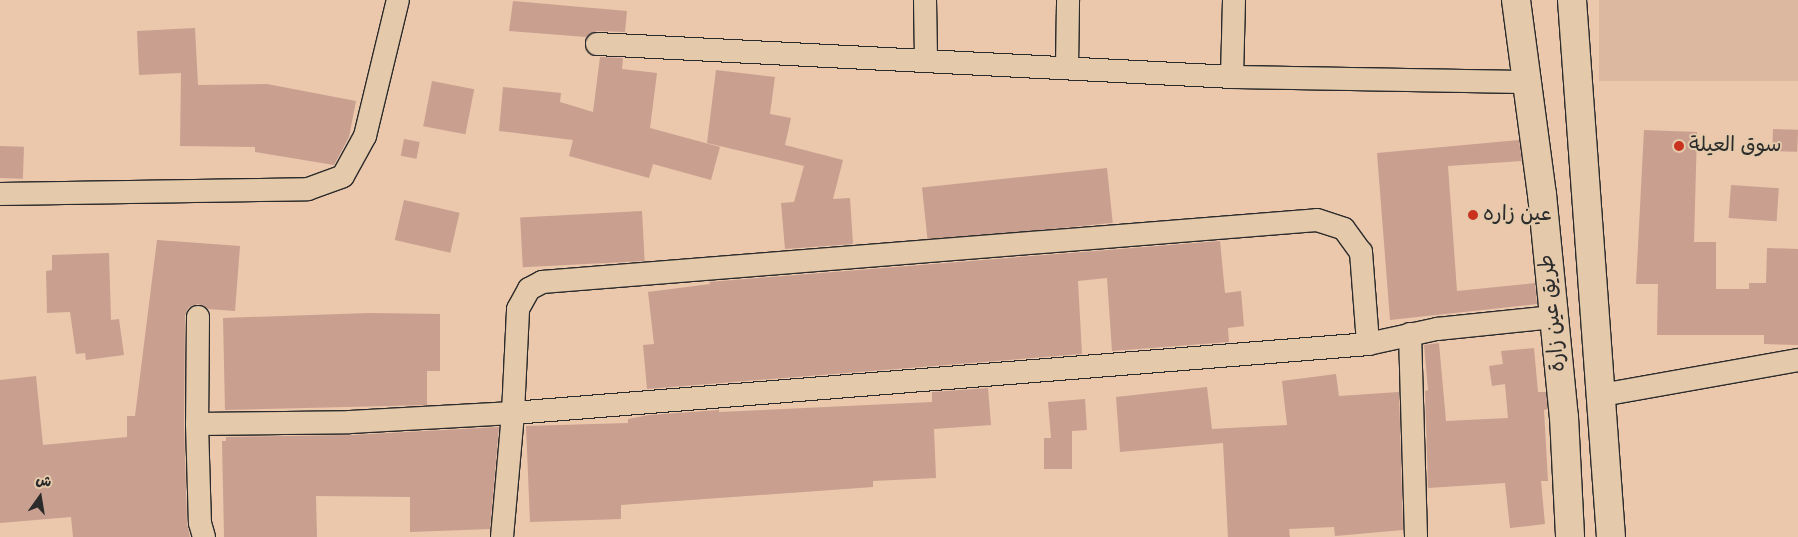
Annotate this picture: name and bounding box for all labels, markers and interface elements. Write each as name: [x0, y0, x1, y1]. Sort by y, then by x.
place label: سوق العيلة: [1689, 133, 1781, 159]
marker: سوق العيلة: [1673, 140, 1685, 152]
place label: عين زاره: [1483, 202, 1552, 228]
marker: عين زاره: [1467, 209, 1479, 221]
street label: طريق عين زارة: [1534, 253, 1572, 373]
text: ش: [34, 470, 53, 494]
north arrow: [15, 472, 65, 522]

